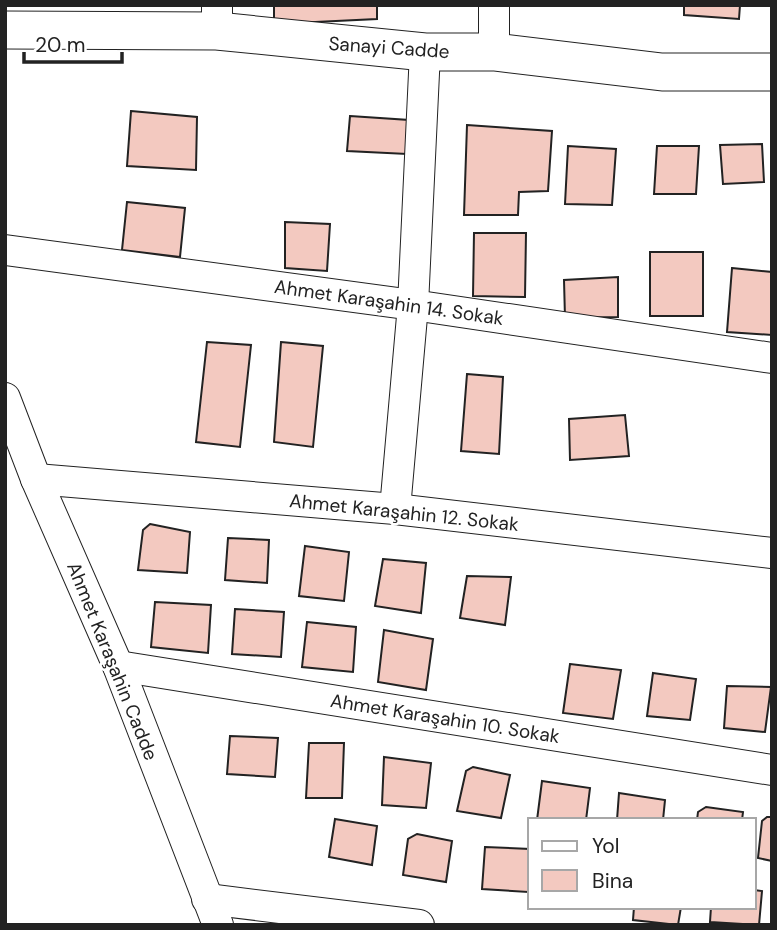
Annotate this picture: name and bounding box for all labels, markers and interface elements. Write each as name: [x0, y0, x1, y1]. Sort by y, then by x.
scale bar: [24, 21, 122, 65]
text: 20 m: [35, 31, 86, 59]
street label: Sanayi Cadde: [328, 31, 450, 64]
street label: Ahmet Karaşahin 14. Sokak: [273, 274, 506, 331]
street label: Ahmet Karaşahin 12. Sokak: [288, 488, 520, 537]
street label: Ahmet Karaşahin Cadde: [61, 558, 164, 764]
street label: Ahmet Karaşahin 10. Sokak: [328, 688, 562, 749]
legend: [528, 818, 756, 909]
text: Yol: [592, 832, 620, 860]
text: Bina: [592, 867, 633, 895]

